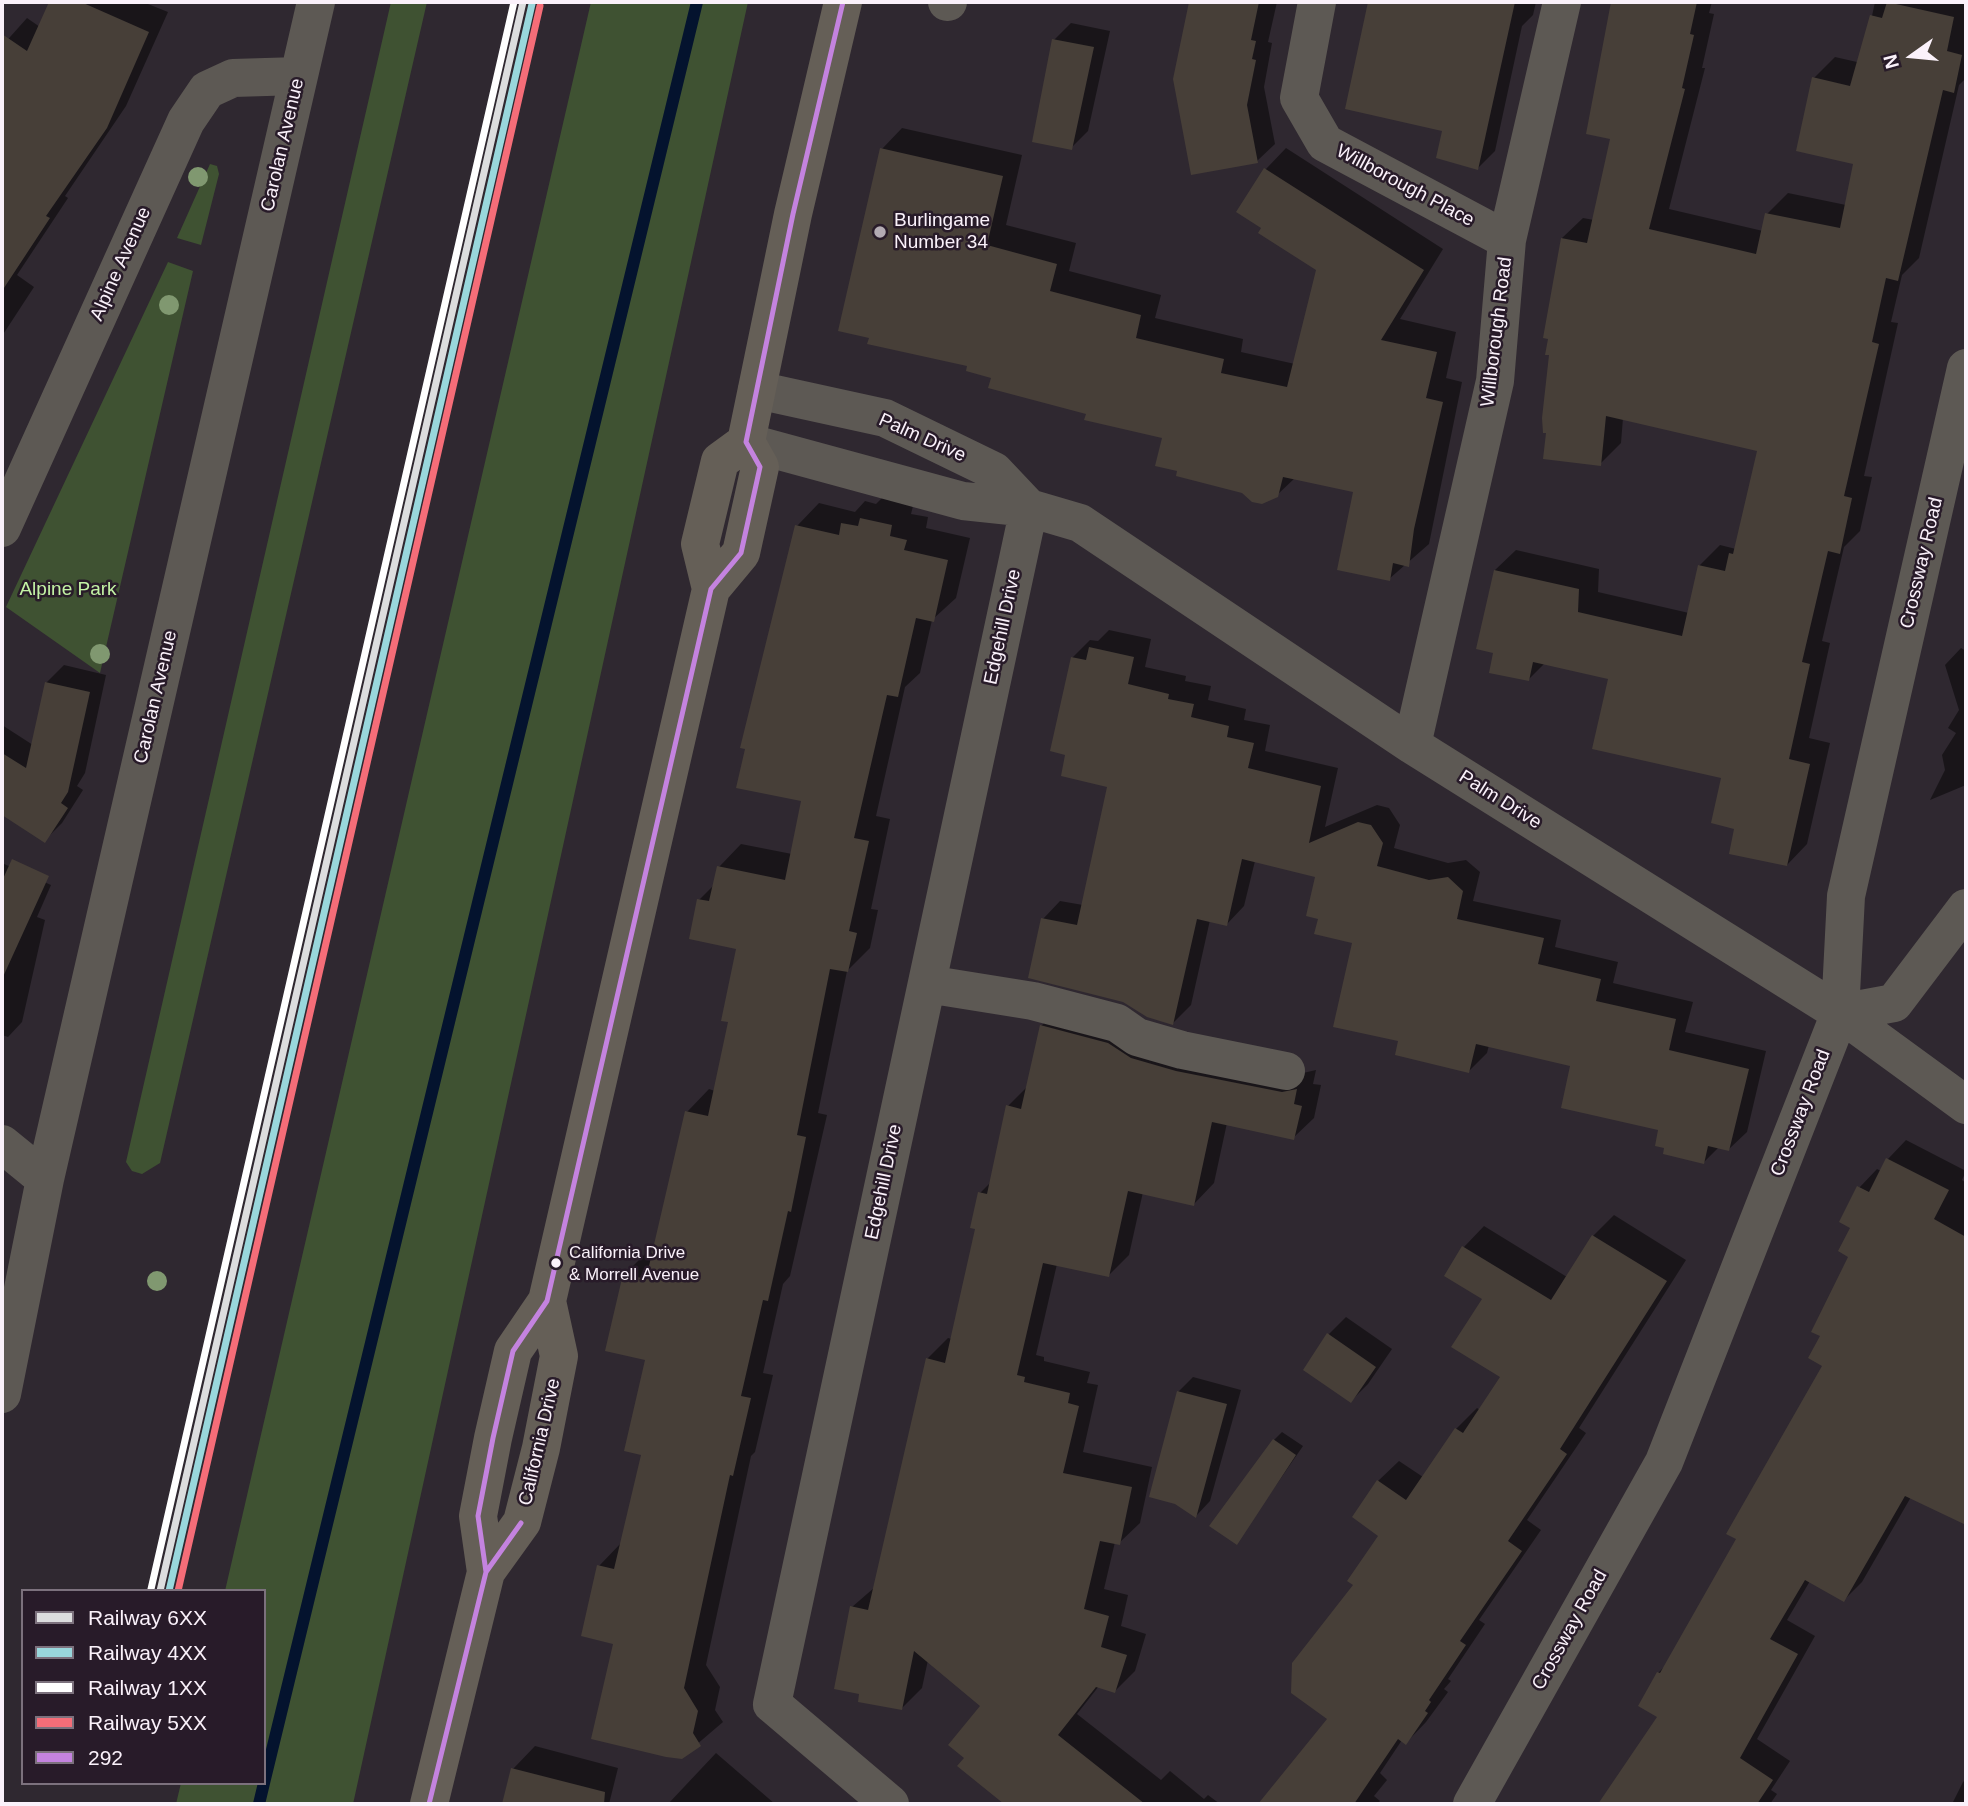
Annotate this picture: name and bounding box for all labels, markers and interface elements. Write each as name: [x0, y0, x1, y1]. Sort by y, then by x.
north arrow: [1877, 21, 1947, 91]
text: N: [1879, 52, 1903, 71]
street label: Carolan Avenue: [257, 76, 309, 214]
street label: Willborough Place: [1332, 140, 1478, 232]
street label: Alpine Avenue: [86, 204, 156, 324]
place label: Burlingame Number 34: [894, 210, 990, 254]
marker: Burlingame Number 34: [872, 224, 888, 240]
street label: Willborough Road: [1476, 256, 1518, 408]
street label: Palm Drive: [875, 409, 969, 467]
street label: Crossway Road: [1896, 495, 1948, 631]
street label: Edgehill Drive: [980, 567, 1026, 687]
park label: Alpine Park: [19, 579, 117, 601]
street label: Carolan Avenue: [130, 628, 182, 766]
street label: Palm Drive: [1455, 766, 1545, 834]
street label: Crossway Road: [1766, 1046, 1836, 1180]
street label: Edgehill Drive: [861, 1122, 907, 1242]
place label: California Drive & Morrell Avenue: [569, 1243, 699, 1283]
marker: California Drive & Morrell Avenue: [549, 1256, 563, 1270]
street label: California Drive: [514, 1376, 566, 1508]
street label: Crossway Road: [1528, 1566, 1612, 1694]
legend: [21, 1589, 266, 1785]
text: Railway 6XX: [88, 1606, 207, 1629]
text: Railway 4XX: [88, 1641, 207, 1664]
text: Railway 1XX: [88, 1676, 207, 1699]
text: Railway 5XX: [88, 1711, 207, 1734]
text: 292: [88, 1746, 123, 1769]

